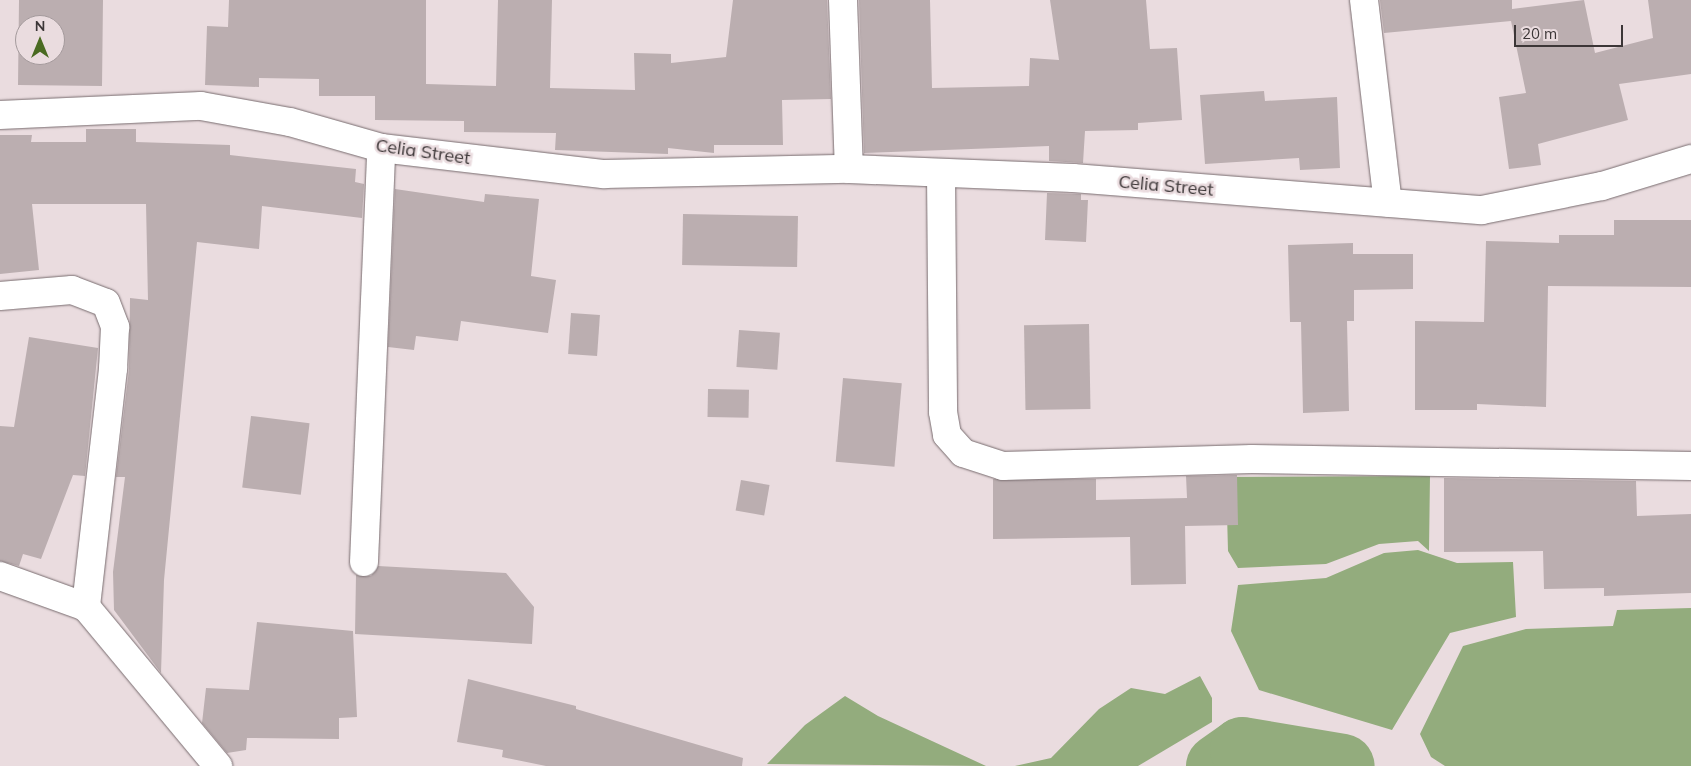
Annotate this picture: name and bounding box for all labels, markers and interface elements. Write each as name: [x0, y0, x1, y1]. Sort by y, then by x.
north arrow: [15, 15, 65, 65]
scale bar: [1516, 15, 1625, 47]
text: N: [35, 17, 45, 35]
text: 20 m: [1522, 24, 1557, 43]
street label: Celia Street: [374, 135, 472, 169]
street label: Celia Street: [1118, 171, 1214, 201]

